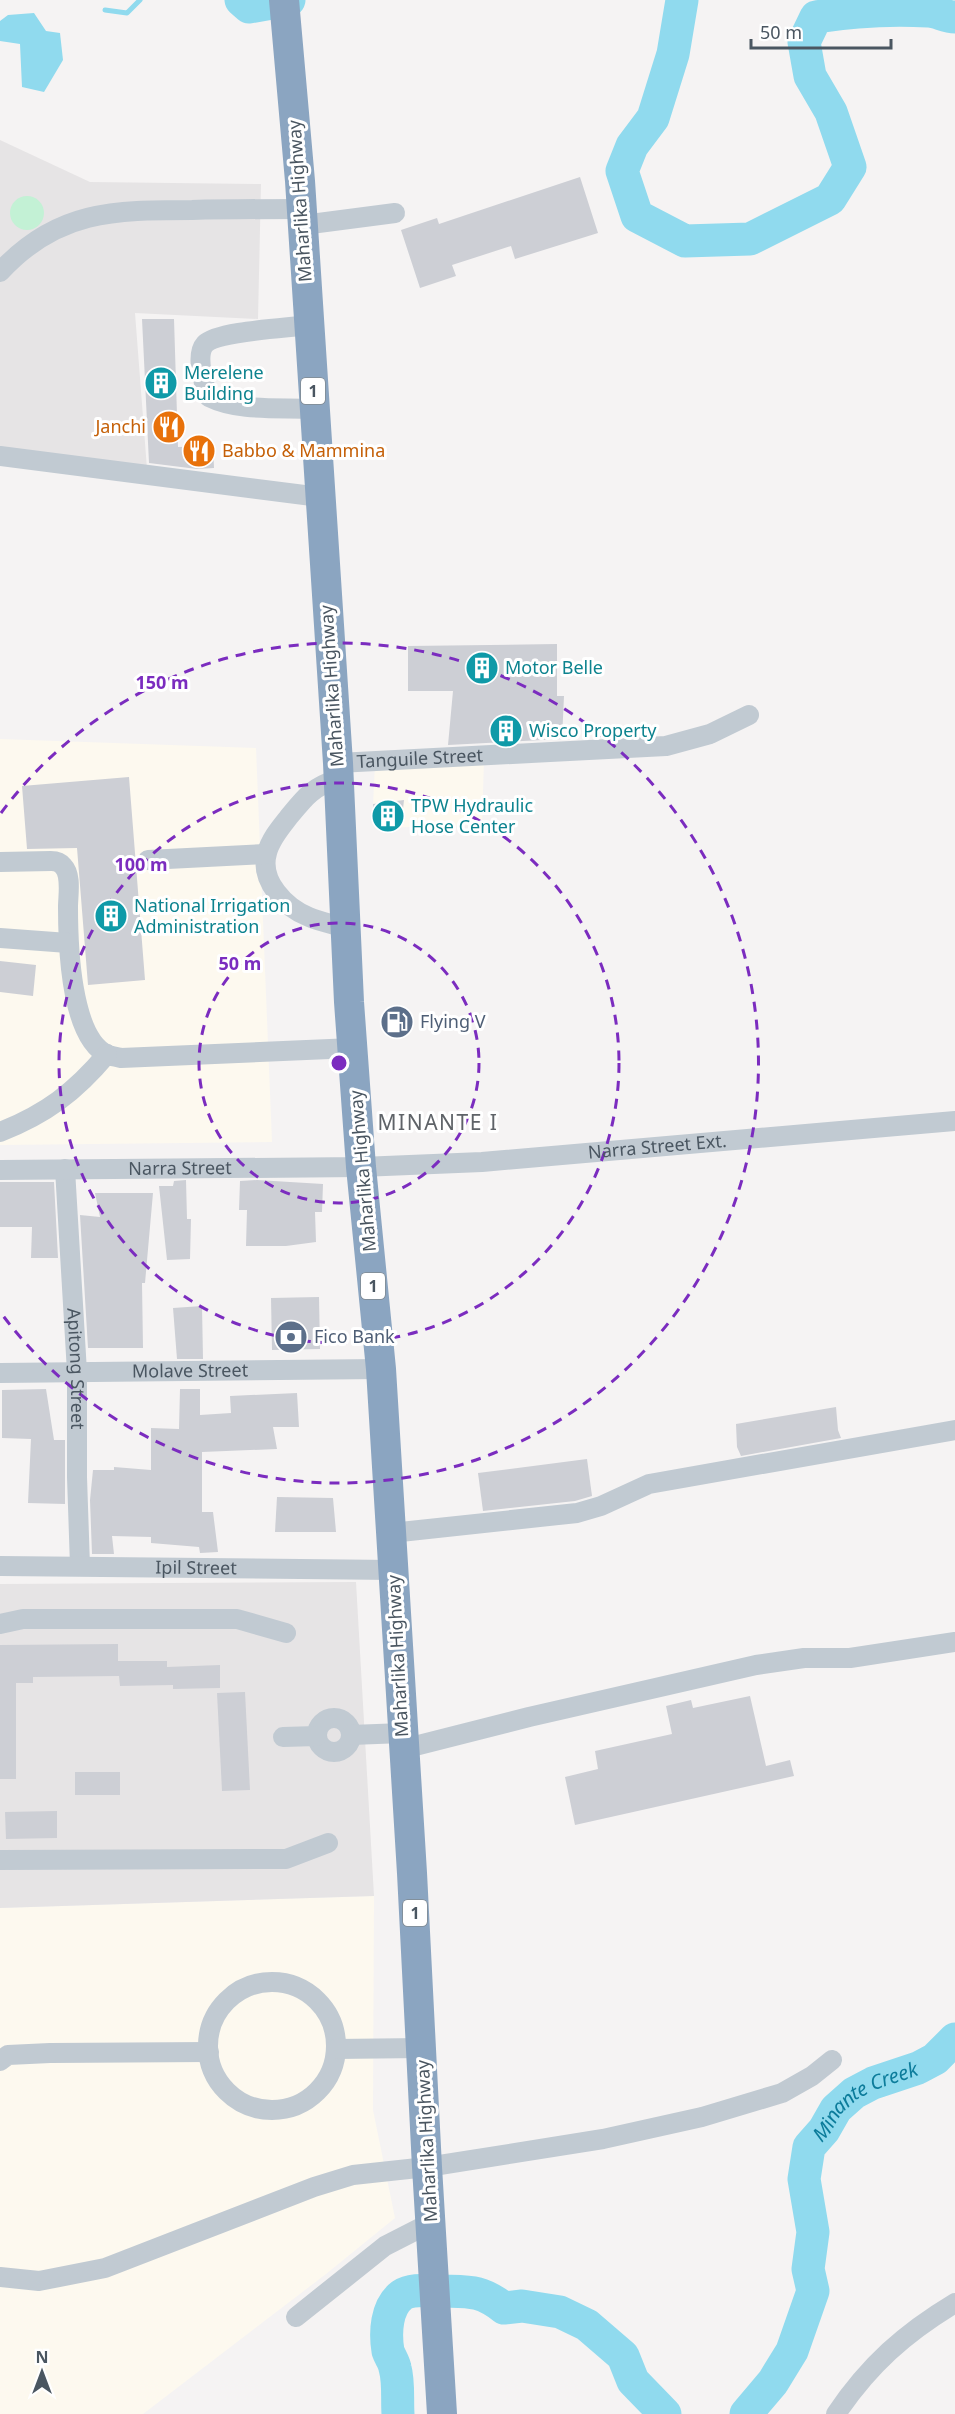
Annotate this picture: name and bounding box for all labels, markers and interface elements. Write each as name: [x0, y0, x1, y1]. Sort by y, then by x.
scale bar: [751, 12, 890, 50]
text: 50 m: [760, 20, 802, 44]
street label: Maharlika Highway: [281, 118, 317, 283]
place label: Merelene Building: [184, 360, 264, 405]
building icon: Merelene Building: [143, 365, 179, 401]
road number: 1: [301, 378, 325, 404]
restaurant icon: Janchi: [151, 409, 187, 445]
place label: Janchi: [93, 414, 146, 438]
restaurant icon: Babbo & Mammina: [181, 433, 217, 469]
place label: Babbo & Mammina: [222, 438, 385, 462]
street label: Maharlika Highway: [313, 603, 349, 768]
building icon: Motor Belle: [464, 650, 500, 686]
place label: Motor Belle: [505, 655, 603, 679]
text: 150 m: [135, 670, 189, 694]
building icon: Wisco Property: [488, 713, 524, 749]
place label: Wisco Property: [529, 718, 657, 742]
street label: Tanguile Street: [356, 742, 484, 773]
place label: TPW Hydraulic Hose Center: [411, 793, 533, 838]
building icon: TPW Hydraulic Hose Center: [370, 798, 406, 834]
text: 100 m: [114, 852, 168, 876]
place label: National Irrigation Administration: [134, 893, 290, 938]
building icon: National Irrigation Administration: [93, 898, 129, 934]
text: 50 m: [219, 951, 261, 975]
fuel station icon: Flying V: [379, 1004, 415, 1040]
place label: Flying V: [420, 1009, 486, 1033]
centre of rings: [329, 1053, 349, 1073]
street label: Maharlika Highway: [343, 1088, 381, 1253]
district label: MINANTE I: [378, 1108, 498, 1136]
street label: Narra Street Ext.: [587, 1128, 727, 1164]
street label: Narra Street: [128, 1155, 232, 1180]
road number: 1: [361, 1273, 385, 1299]
street label: Apitong Street: [62, 1307, 90, 1430]
bank icon: Fico Bank: [273, 1319, 309, 1355]
place label: Fico Bank: [314, 1324, 395, 1348]
street label: Molave Street: [132, 1357, 249, 1383]
street label: Ipil Street: [155, 1555, 237, 1579]
street label: Maharlika Highway: [381, 1574, 413, 1738]
road number: 1: [403, 1900, 427, 1926]
water label: Minante Creek: [806, 2055, 922, 2147]
street label: Maharlika Highway: [410, 2059, 442, 2223]
north arrow: [12, 2342, 72, 2402]
text: N: [35, 2346, 49, 2368]

